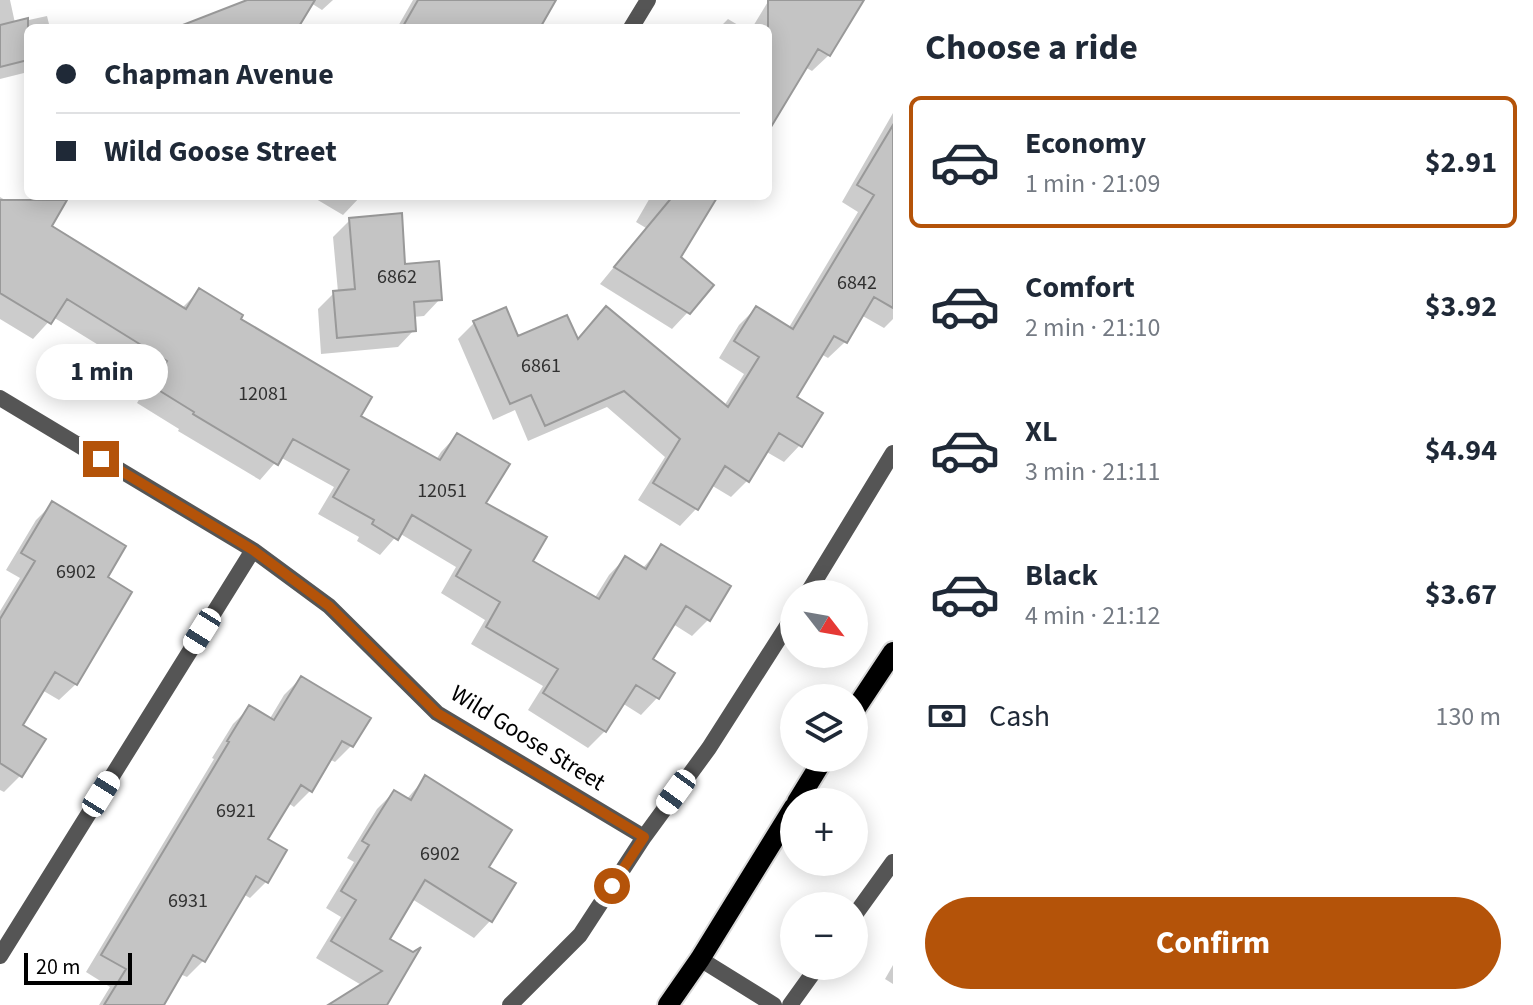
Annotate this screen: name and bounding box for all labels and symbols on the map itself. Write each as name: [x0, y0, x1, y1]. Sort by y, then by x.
house number: 6862: [377, 263, 417, 291]
house number: 6842: [837, 269, 877, 297]
callout: 1 min: [35, 343, 167, 399]
house number: 6861: [521, 352, 561, 380]
house number: 12081: [238, 380, 288, 408]
route end: [83, 441, 119, 477]
house number: 12051: [417, 477, 467, 505]
house number: 6902: [56, 558, 96, 586]
north arrow: [780, 580, 868, 668]
car: [179, 604, 225, 658]
street label: Wild Goose Street: [444, 676, 612, 800]
car: [652, 766, 700, 818]
car: [78, 767, 124, 821]
house number: 6921: [216, 797, 256, 825]
house number: 6902: [420, 840, 460, 868]
route start: [594, 868, 630, 904]
house number: 6931: [168, 887, 208, 915]
scale bar: [24, 949, 132, 985]

